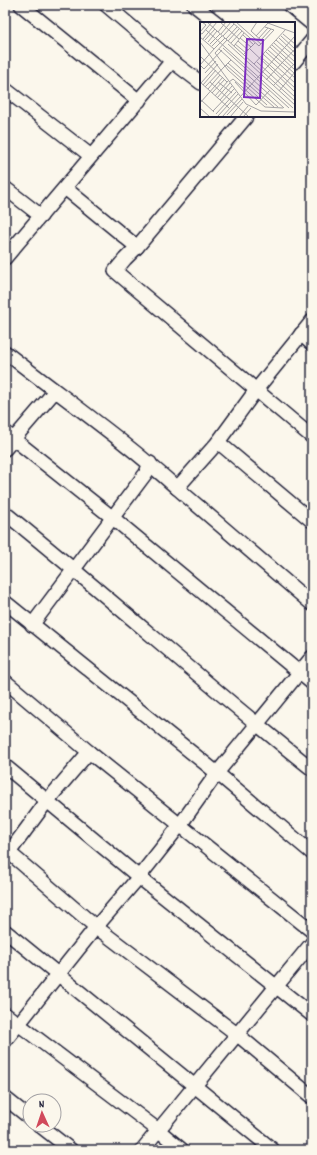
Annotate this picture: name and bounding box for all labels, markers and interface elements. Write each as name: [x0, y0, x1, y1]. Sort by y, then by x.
inset map: [200, 22, 295, 117]
north arrow: [22, 1093, 62, 1133]
text: N: [38, 1097, 45, 1113]

